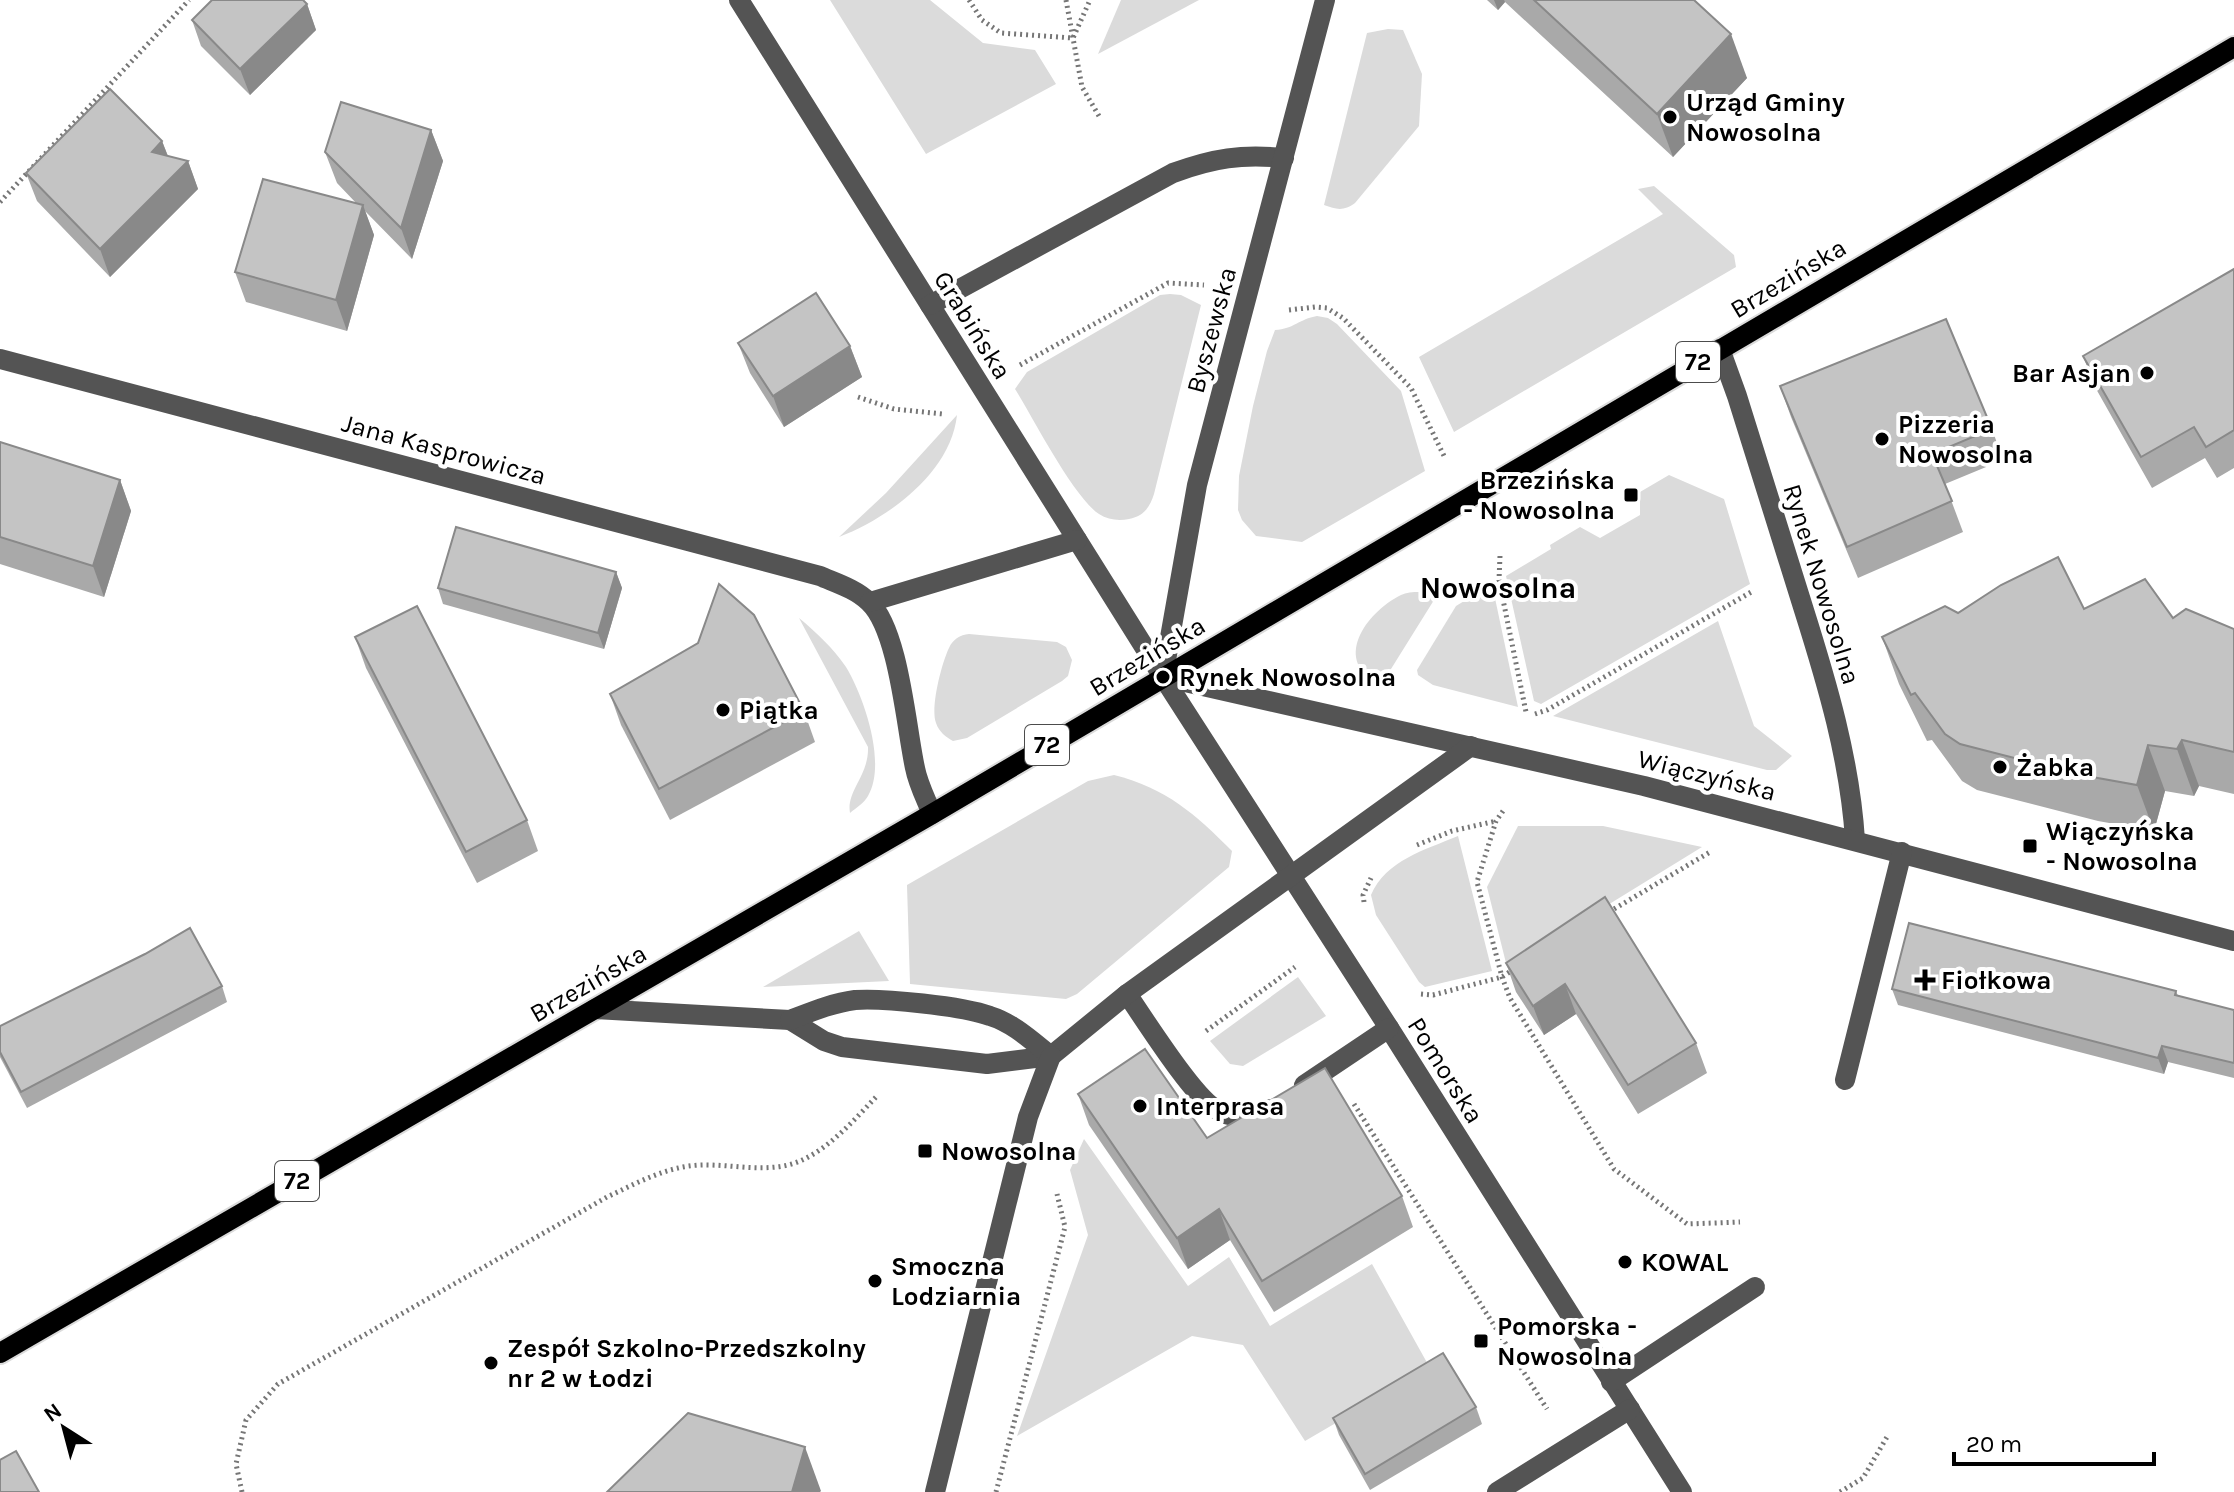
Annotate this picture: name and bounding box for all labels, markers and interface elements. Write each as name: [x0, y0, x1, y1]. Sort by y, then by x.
place label: Urząd Gminy Nowosolna: [1686, 87, 1845, 148]
marker: Urząd Gminy Nowosolna: [1661, 108, 1679, 126]
street label: Brzezińska: [1725, 232, 1852, 325]
street label: Byszewska: [1180, 264, 1243, 396]
street label: Grabińska: [927, 265, 1018, 385]
road number: 72: [1676, 342, 1720, 382]
place label: Bar Asjan: [2012, 358, 2131, 389]
marker: Bar Asjan: [2138, 364, 2156, 382]
street label: Jana Kasprowicza: [338, 407, 549, 492]
place label: Pizzeria Nowosolna: [1898, 409, 2034, 470]
marker: Pizzeria Nowosolna: [1873, 430, 1891, 448]
place label: Brzezińska - Nowosolna: [1463, 465, 1615, 526]
street label: Rynek Nowosolna: [1776, 480, 1867, 688]
marker: Brzezińska - Nowosolna: [1622, 486, 1640, 504]
district label: Nowosolna: [1420, 570, 1576, 606]
street label: Brzezińska: [1084, 610, 1211, 703]
place label: Rynek Nowosolna: [1179, 662, 1396, 693]
marker: Rynek Nowosolna: [1154, 668, 1172, 686]
place label: Piątka: [739, 695, 819, 726]
marker: Piątka: [714, 701, 732, 719]
road number: 72: [1025, 725, 1069, 765]
street label: Wiączyńska: [1634, 743, 1779, 808]
place label: Żabka: [2016, 752, 2094, 783]
marker: Żabka: [1991, 758, 2009, 776]
place label: Wiączyńska - Nowosolna: [2046, 816, 2198, 877]
marker: Wiączyńska - Nowosolna: [2021, 837, 2039, 855]
street label: Brzezińska: [524, 938, 652, 1029]
place label: Fiołkowa: [1941, 965, 2051, 996]
marker: Fiołkowa: [1916, 971, 1934, 989]
street label: Pomorska: [1401, 1012, 1490, 1129]
place label: Interprasa: [1156, 1091, 1285, 1122]
marker: Interprasa: [1131, 1097, 1149, 1115]
place label: Nowosolna: [941, 1136, 1077, 1167]
marker: Nowosolna: [916, 1142, 934, 1160]
road number: 72: [275, 1161, 319, 1201]
place label: KOWAL: [1641, 1247, 1729, 1278]
place label: Smoczna Lodziarnia: [891, 1251, 1021, 1312]
marker: KOWAL: [1616, 1253, 1634, 1271]
marker: Smoczna Lodziarnia: [866, 1272, 884, 1290]
place label: Pomorska - Nowosolna: [1497, 1311, 1637, 1372]
marker: Pomorska - Nowosolna: [1472, 1332, 1490, 1350]
place label: Zespół Szkolno-Przedszkolny nr 2 w Łodzi: [507, 1333, 866, 1394]
marker: Zespół Szkolno-Przedszkolny nr 2 w Łodzi: [482, 1354, 500, 1372]
north arrow: [24, 1388, 104, 1468]
text: N: [39, 1397, 67, 1428]
scale bar: [1954, 1416, 2154, 1466]
text: 20 m: [1966, 1430, 2022, 1458]

